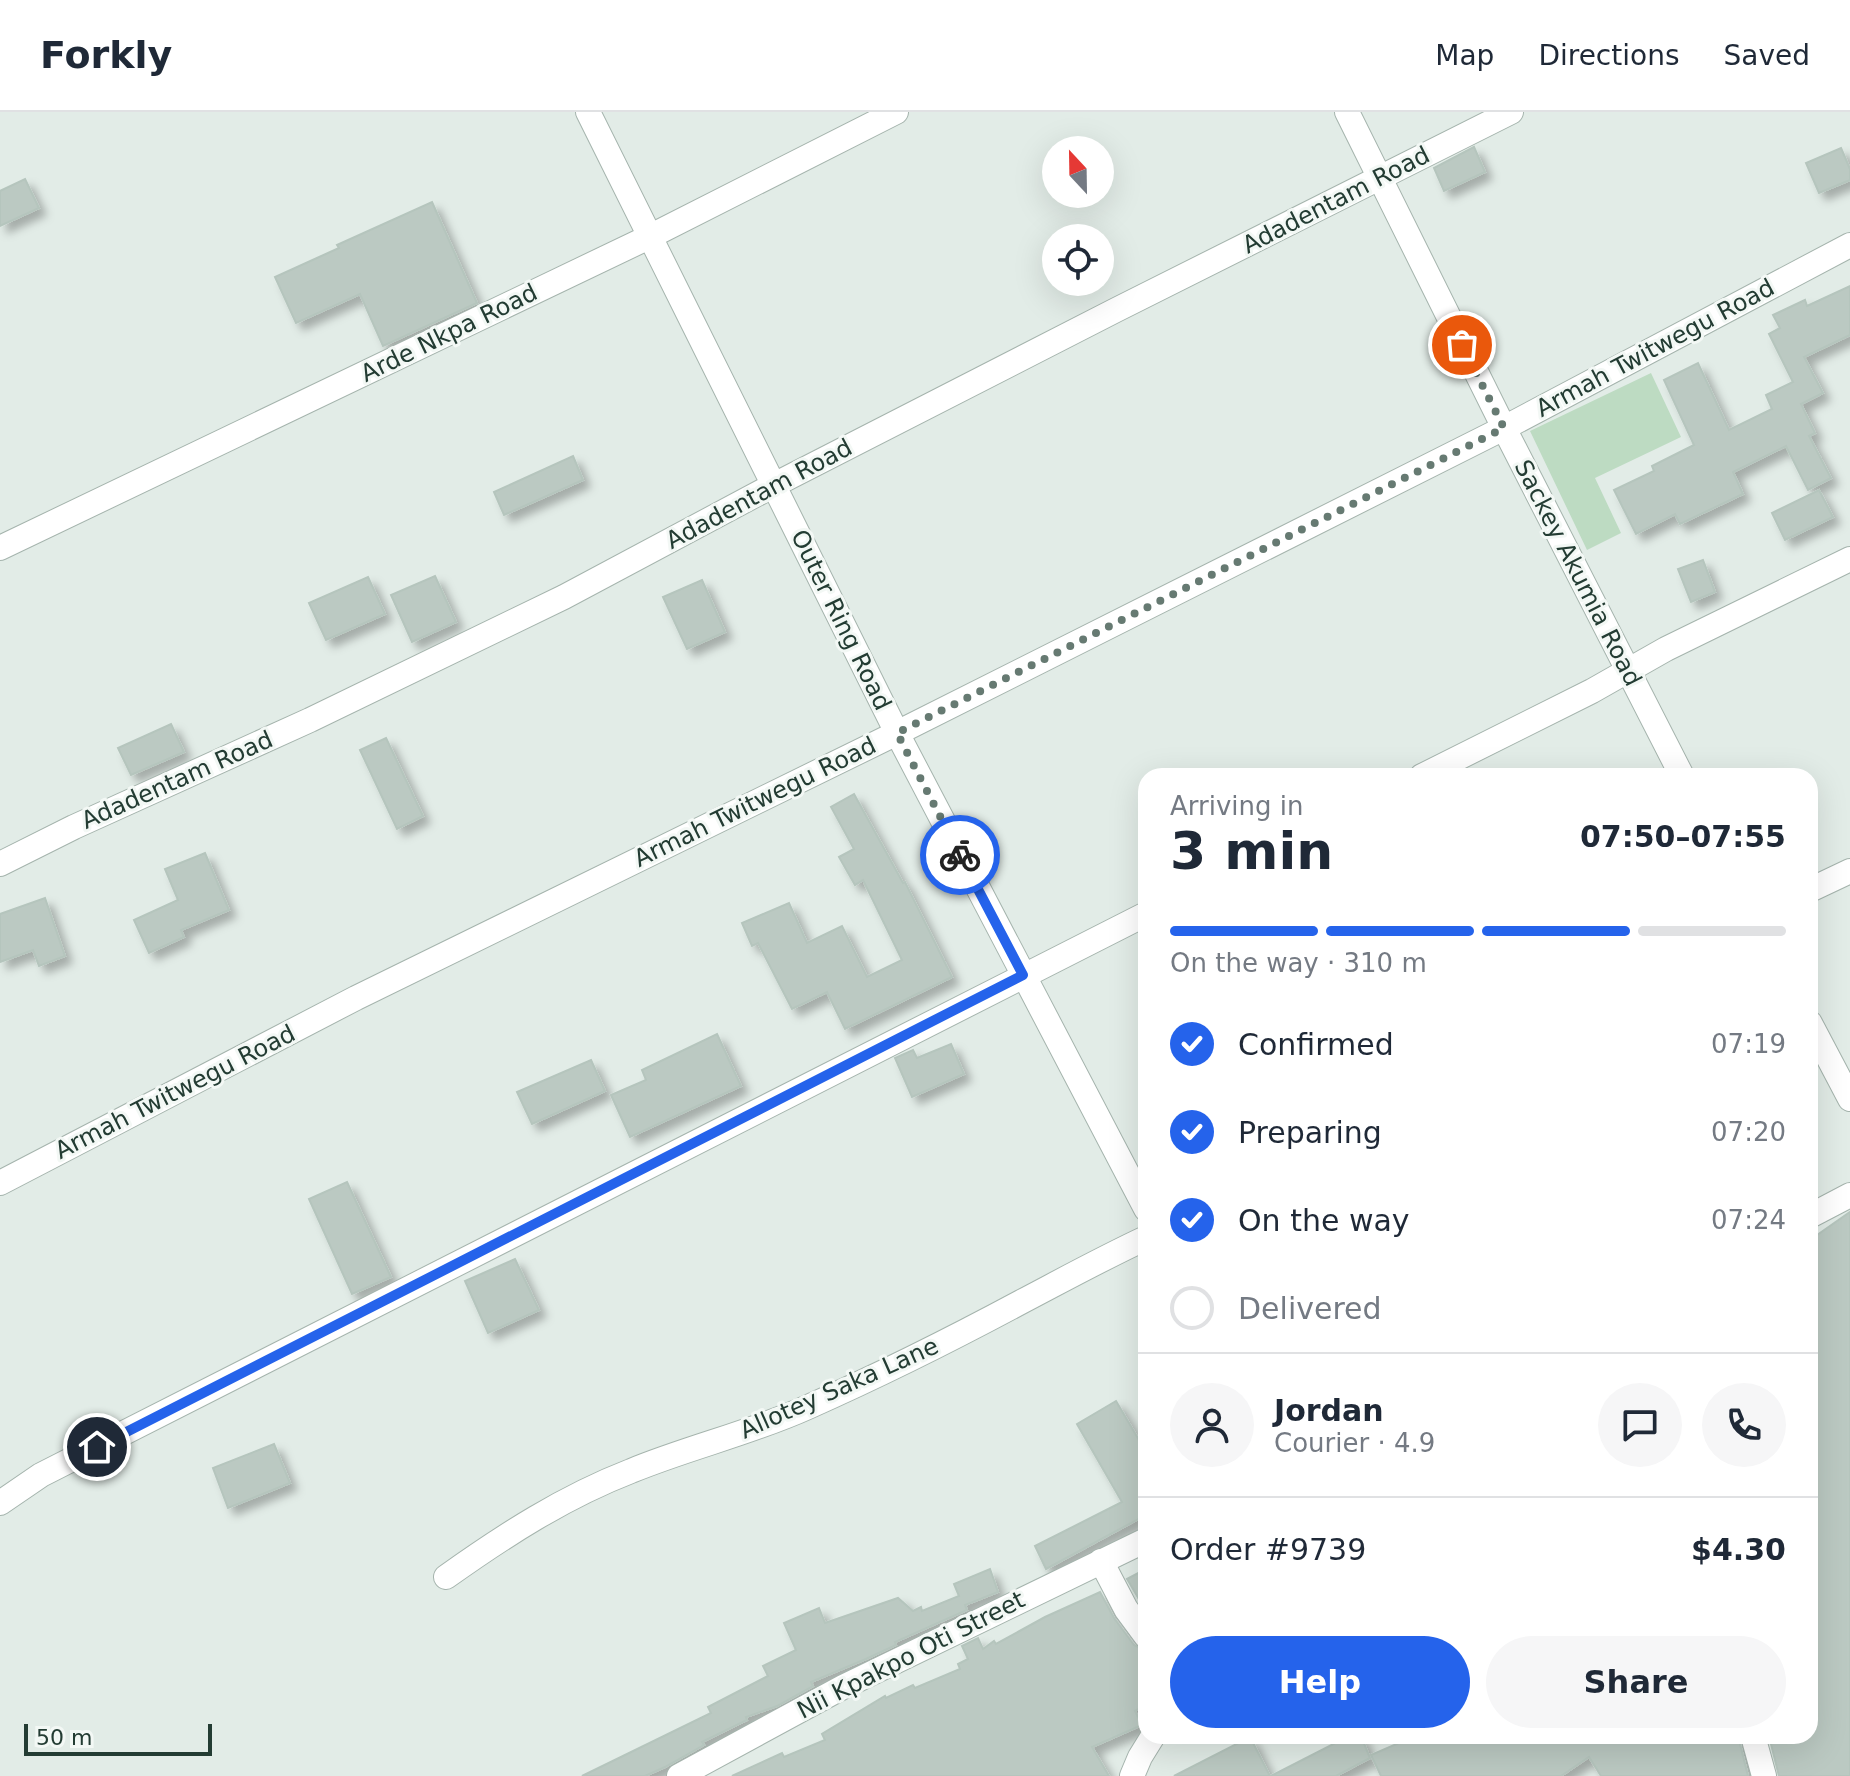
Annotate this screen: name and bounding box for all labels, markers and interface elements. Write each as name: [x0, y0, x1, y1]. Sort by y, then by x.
text: Forkly: [40, 33, 172, 77]
text: Map: [1435, 39, 1494, 72]
text: Directions: [1538, 39, 1679, 72]
text: Saved: [1723, 39, 1810, 72]
north arrow: [1042, 136, 1114, 208]
map controls: [1042, 136, 1114, 296]
street label: Adadentam Road: [1238, 141, 1434, 259]
button: locate: [1042, 224, 1114, 296]
street label: Armah Twitwegu Road: [1531, 273, 1779, 423]
street label: Arde Nkpa Road: [356, 278, 542, 388]
pin: [1428, 311, 1496, 379]
icon: bag: [1440, 323, 1484, 367]
street label: Adadentam Road: [661, 433, 857, 555]
street label: Sackey Akumia Road: [1509, 455, 1647, 691]
street label: Outer Ring Road: [785, 525, 897, 715]
street label: Adadentam Road: [77, 725, 277, 835]
street label: Armah Twitwegu Road: [629, 731, 881, 873]
text: Arriving in: [1170, 791, 1304, 821]
courier: [920, 815, 1000, 895]
text: 07:50–07:55: [1580, 819, 1786, 854]
text: 3 min: [1170, 821, 1333, 881]
icon: bike: [938, 833, 982, 877]
text: On the way · 310 m: [1170, 948, 1427, 978]
street label: Armah Twitwegu Road: [50, 1019, 300, 1165]
icon: check: [1170, 1022, 1214, 1066]
text: Confirmed: [1238, 1027, 1394, 1062]
text: 07:19: [1711, 1029, 1786, 1059]
icon: check: [1170, 1110, 1214, 1154]
text: Preparing: [1238, 1115, 1382, 1150]
text: 07:20: [1711, 1117, 1786, 1147]
icon: check: [1170, 1198, 1214, 1242]
text: On the way: [1238, 1203, 1410, 1238]
text: 07:24: [1711, 1205, 1786, 1235]
text: Delivered: [1238, 1291, 1382, 1326]
street label: Allotey Saka Lane: [735, 1332, 943, 1444]
button: person: [1170, 1383, 1254, 1467]
button: chat: [1598, 1383, 1682, 1467]
button: phone: [1702, 1383, 1786, 1467]
text: Jordan: [1274, 1393, 1384, 1428]
pin: [63, 1413, 131, 1481]
icon: home: [75, 1425, 119, 1469]
text: Courier · 4.9: [1274, 1428, 1435, 1458]
text: Order #9739: [1170, 1532, 1366, 1567]
text: $4.30: [1691, 1532, 1786, 1567]
street label: Nii Kpakpo Oti Street: [793, 1585, 1029, 1725]
button: Help: [1170, 1636, 1470, 1728]
button: Share: [1486, 1636, 1786, 1728]
scale bar: [24, 1720, 212, 1756]
text: 50 m: [36, 1725, 92, 1750]

